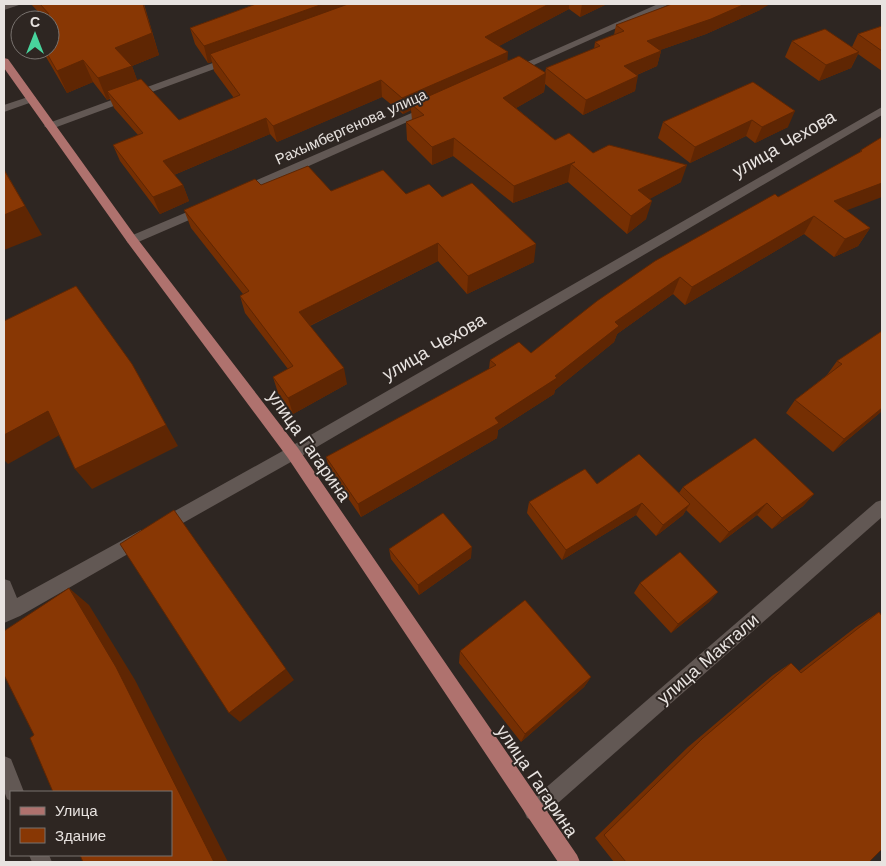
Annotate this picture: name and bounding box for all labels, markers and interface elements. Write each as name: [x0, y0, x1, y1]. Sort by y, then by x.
north arrow: [10, 10, 60, 60]
text: С: [30, 14, 40, 30]
street label: Рахымбергенова улица: [272, 85, 430, 169]
street label: улица Чехова: [729, 105, 840, 182]
street label: улица Чехова: [379, 308, 490, 385]
street label: улица Гагарина: [263, 386, 356, 506]
street label: улица Мактали: [653, 609, 763, 708]
street label: улица Гагарина: [492, 721, 583, 842]
legend: [10, 791, 172, 856]
text: Улица: [55, 802, 98, 820]
text: Здание: [55, 827, 106, 845]

